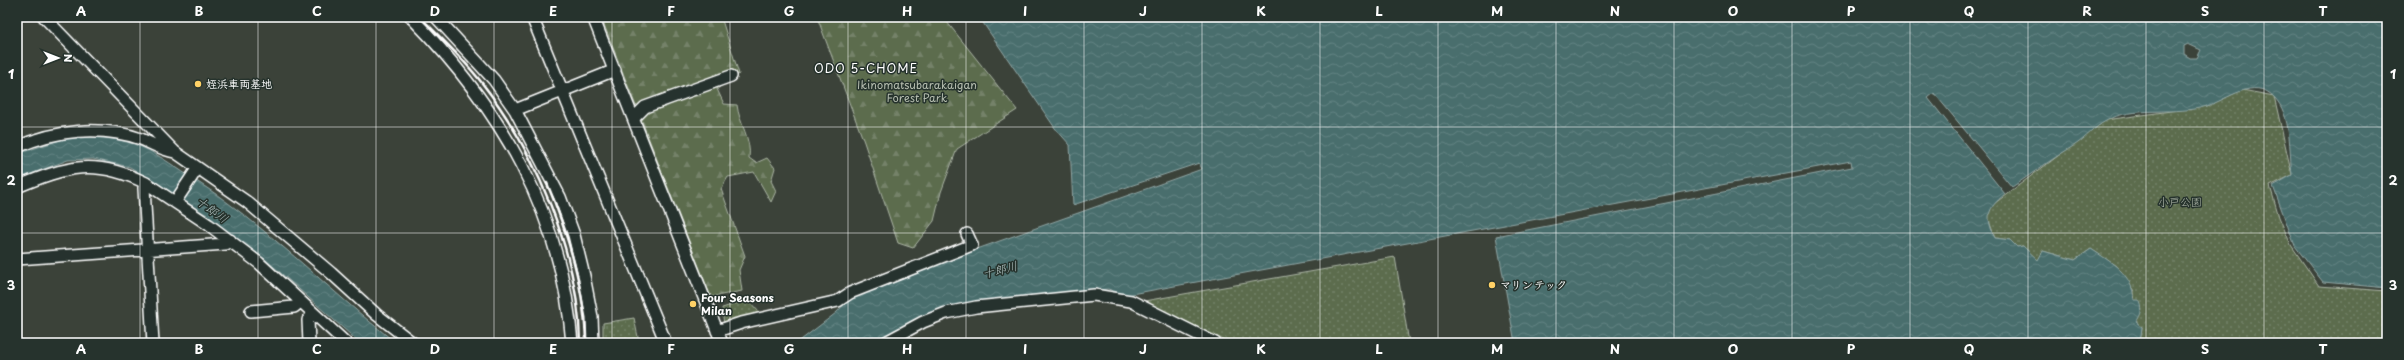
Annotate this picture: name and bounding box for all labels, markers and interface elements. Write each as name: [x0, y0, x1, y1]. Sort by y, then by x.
text: A: [76, 1, 86, 20]
text: B: [195, 1, 204, 20]
text: C: [312, 1, 322, 20]
text: D: [430, 1, 440, 20]
text: E: [549, 1, 557, 20]
text: F: [667, 1, 675, 20]
text: G: [784, 1, 794, 20]
text: H: [902, 1, 912, 20]
text: I: [1023, 1, 1027, 20]
text: J: [1139, 1, 1147, 20]
text: K: [1256, 1, 1266, 20]
text: L: [1375, 1, 1383, 20]
text: M: [1491, 1, 1503, 20]
text: N: [1610, 1, 1620, 20]
text: O: [1728, 1, 1738, 20]
text: P: [1847, 1, 1856, 20]
text: Q: [1964, 1, 1974, 20]
text: R: [2082, 1, 2092, 20]
text: S: [2201, 1, 2209, 20]
text: T: [2319, 1, 2328, 20]
north arrow: [38, 38, 78, 78]
text: N: [60, 54, 77, 63]
district label: ODO 5-CHOME: [814, 59, 918, 77]
text: 1: [8, 64, 14, 83]
text: 1: [2390, 64, 2396, 83]
place label: 姪浜車両基地: [206, 75, 272, 92]
park label: Ikinomatsubarakaigan Forest Park: [857, 76, 977, 106]
marker: 姪浜車両基地: [193, 79, 203, 89]
text: 2: [6, 170, 16, 189]
text: 2: [2388, 170, 2398, 189]
water label: 十郎川: [193, 191, 232, 227]
park label: 小戸公園: [2158, 193, 2202, 210]
water label: 十郎川: [980, 256, 1019, 282]
text: 3: [7, 275, 16, 294]
text: 3: [2389, 275, 2398, 294]
place label: マリンテック: [1500, 276, 1567, 293]
marker: マリンテック: [1487, 280, 1497, 290]
place label: Four Seasons Milan: [701, 289, 774, 319]
marker: Four Seasons Milan: [688, 299, 698, 309]
text: A: [76, 339, 86, 358]
text: B: [195, 339, 204, 358]
text: C: [312, 339, 322, 358]
text: D: [430, 339, 440, 358]
text: E: [549, 339, 557, 358]
text: F: [667, 339, 675, 358]
text: G: [784, 339, 794, 358]
text: H: [902, 339, 912, 358]
text: I: [1023, 339, 1027, 358]
text: J: [1139, 339, 1147, 358]
text: K: [1256, 339, 1266, 358]
text: L: [1375, 339, 1383, 358]
text: M: [1491, 339, 1503, 358]
text: N: [1610, 339, 1620, 358]
text: O: [1728, 339, 1738, 358]
text: P: [1847, 339, 1856, 358]
text: Q: [1964, 339, 1974, 358]
text: R: [2082, 339, 2092, 358]
text: S: [2201, 339, 2209, 358]
text: T: [2319, 339, 2328, 358]

